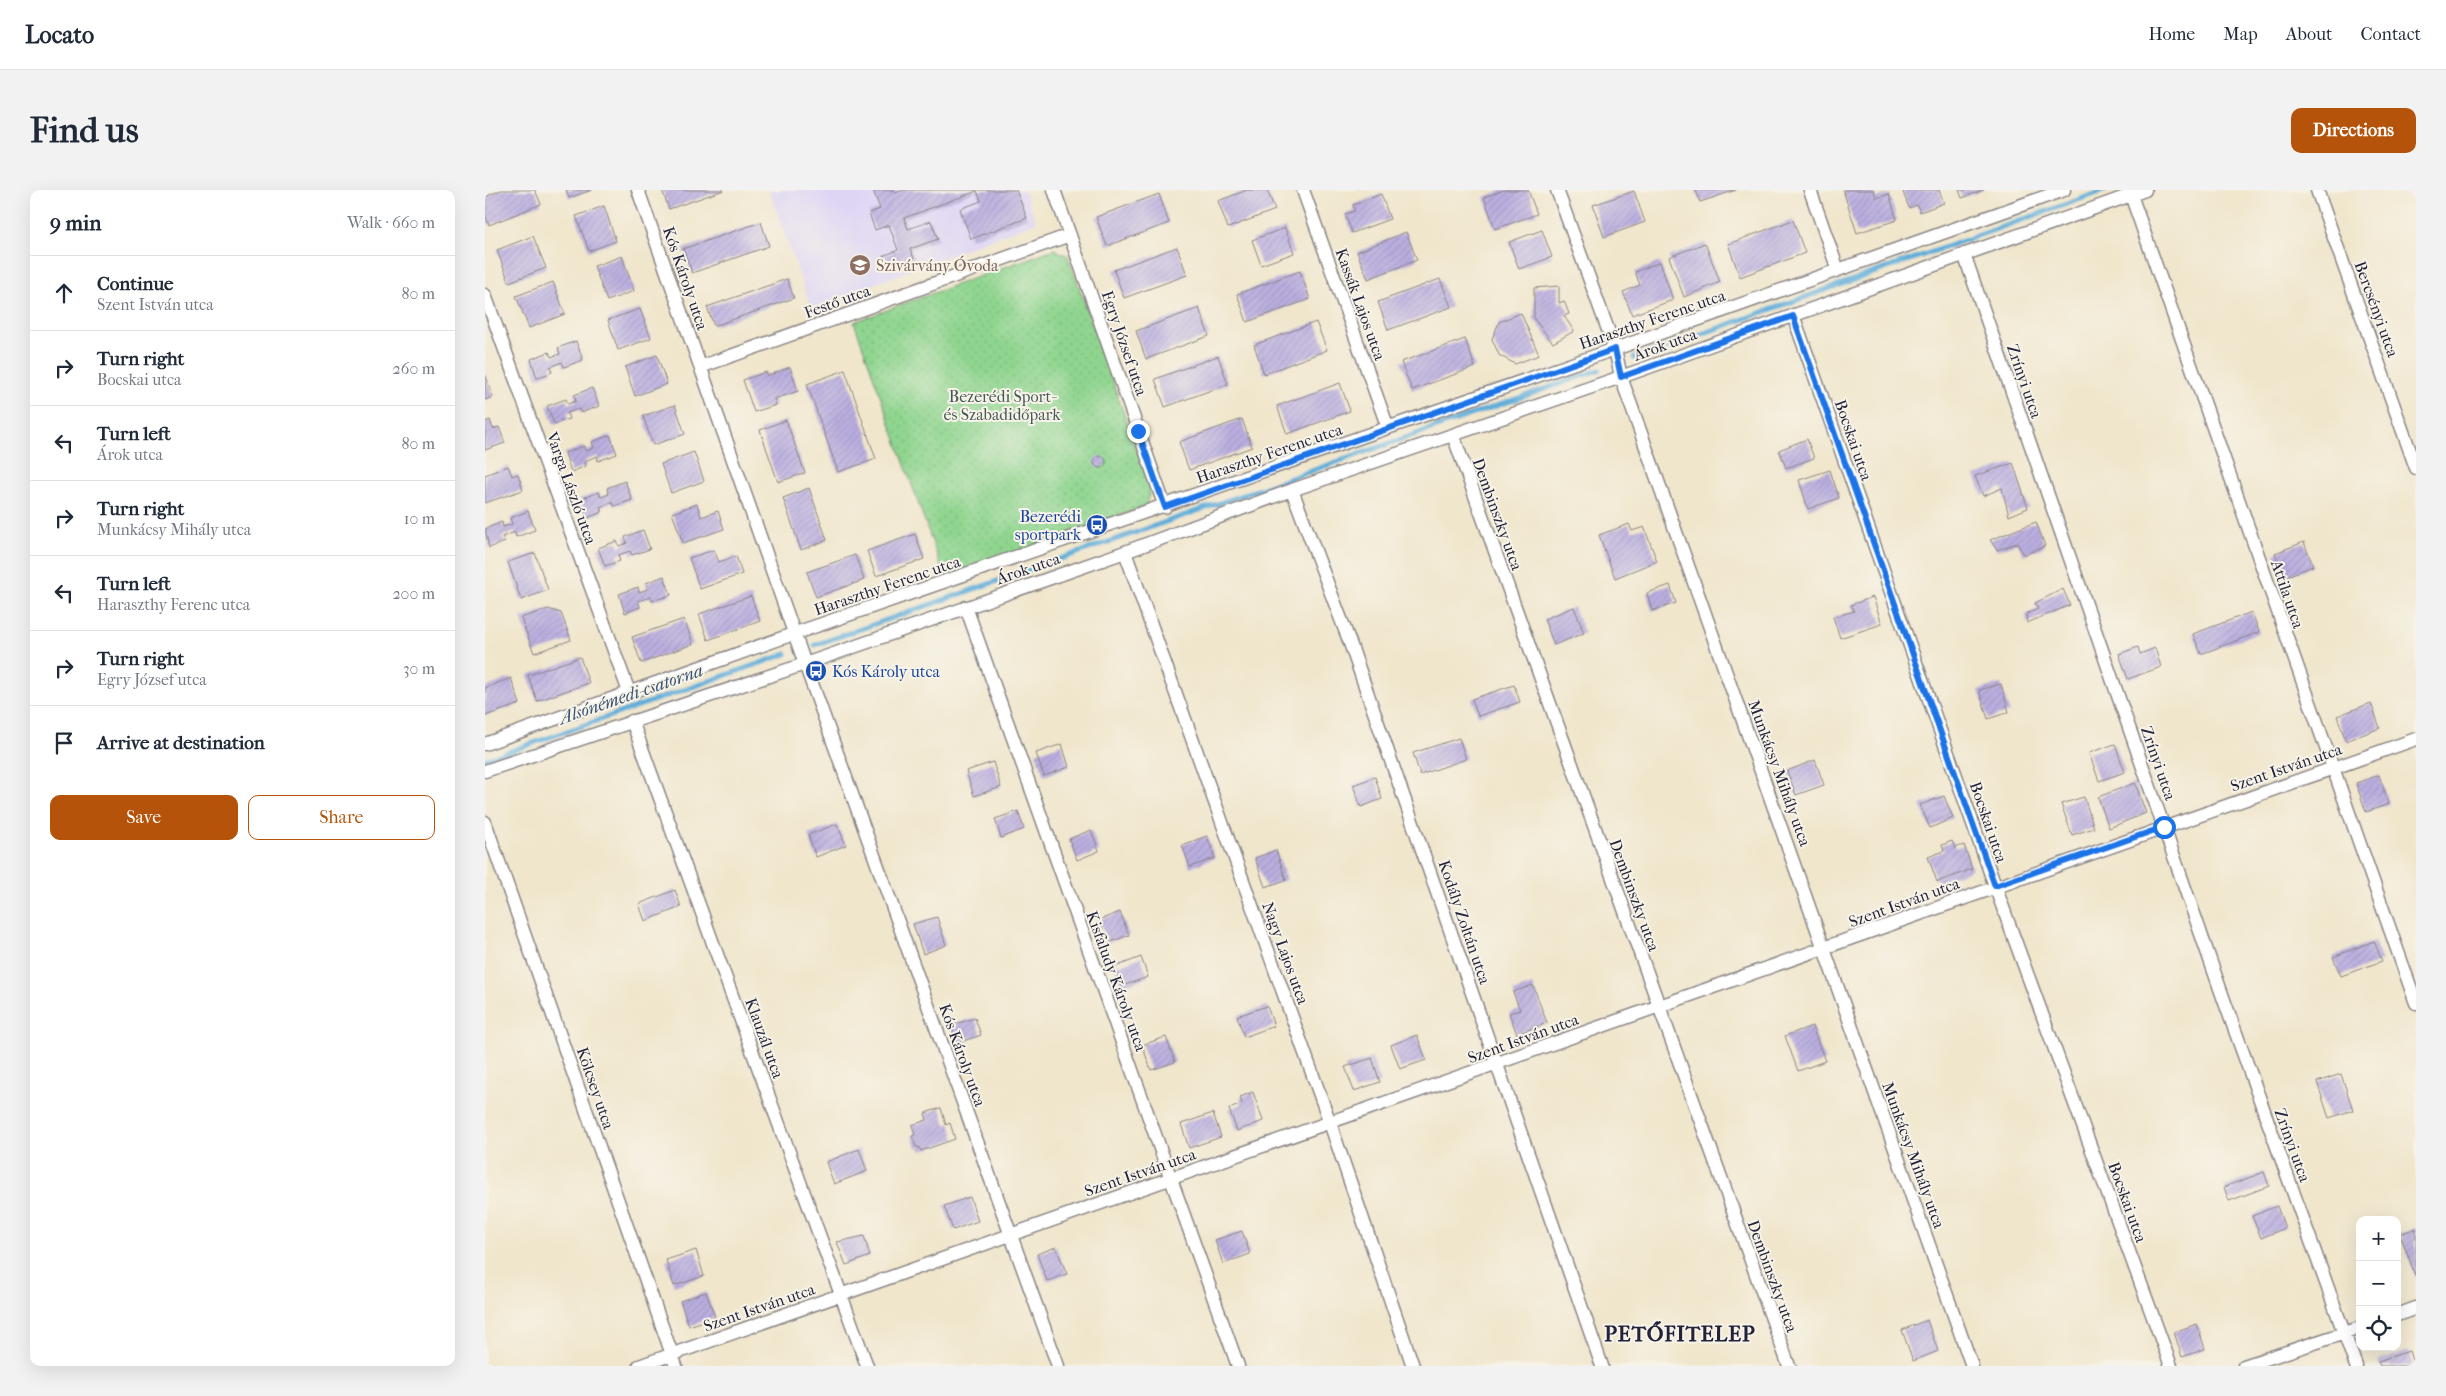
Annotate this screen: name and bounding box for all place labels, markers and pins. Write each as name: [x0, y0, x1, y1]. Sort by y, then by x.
school or university icon: Szivárvány Óvoda: [848, 253, 872, 277]
place label: Szivárvány Óvoda: [876, 255, 999, 275]
place label: Bezerédi sportpark: [1015, 507, 1082, 544]
bus stop icon: Bezerédi sportpark: [1085, 513, 1109, 537]
bus stop icon: Kós Károly utca: [804, 659, 828, 683]
place label: Kós Károly utca: [832, 662, 941, 681]

